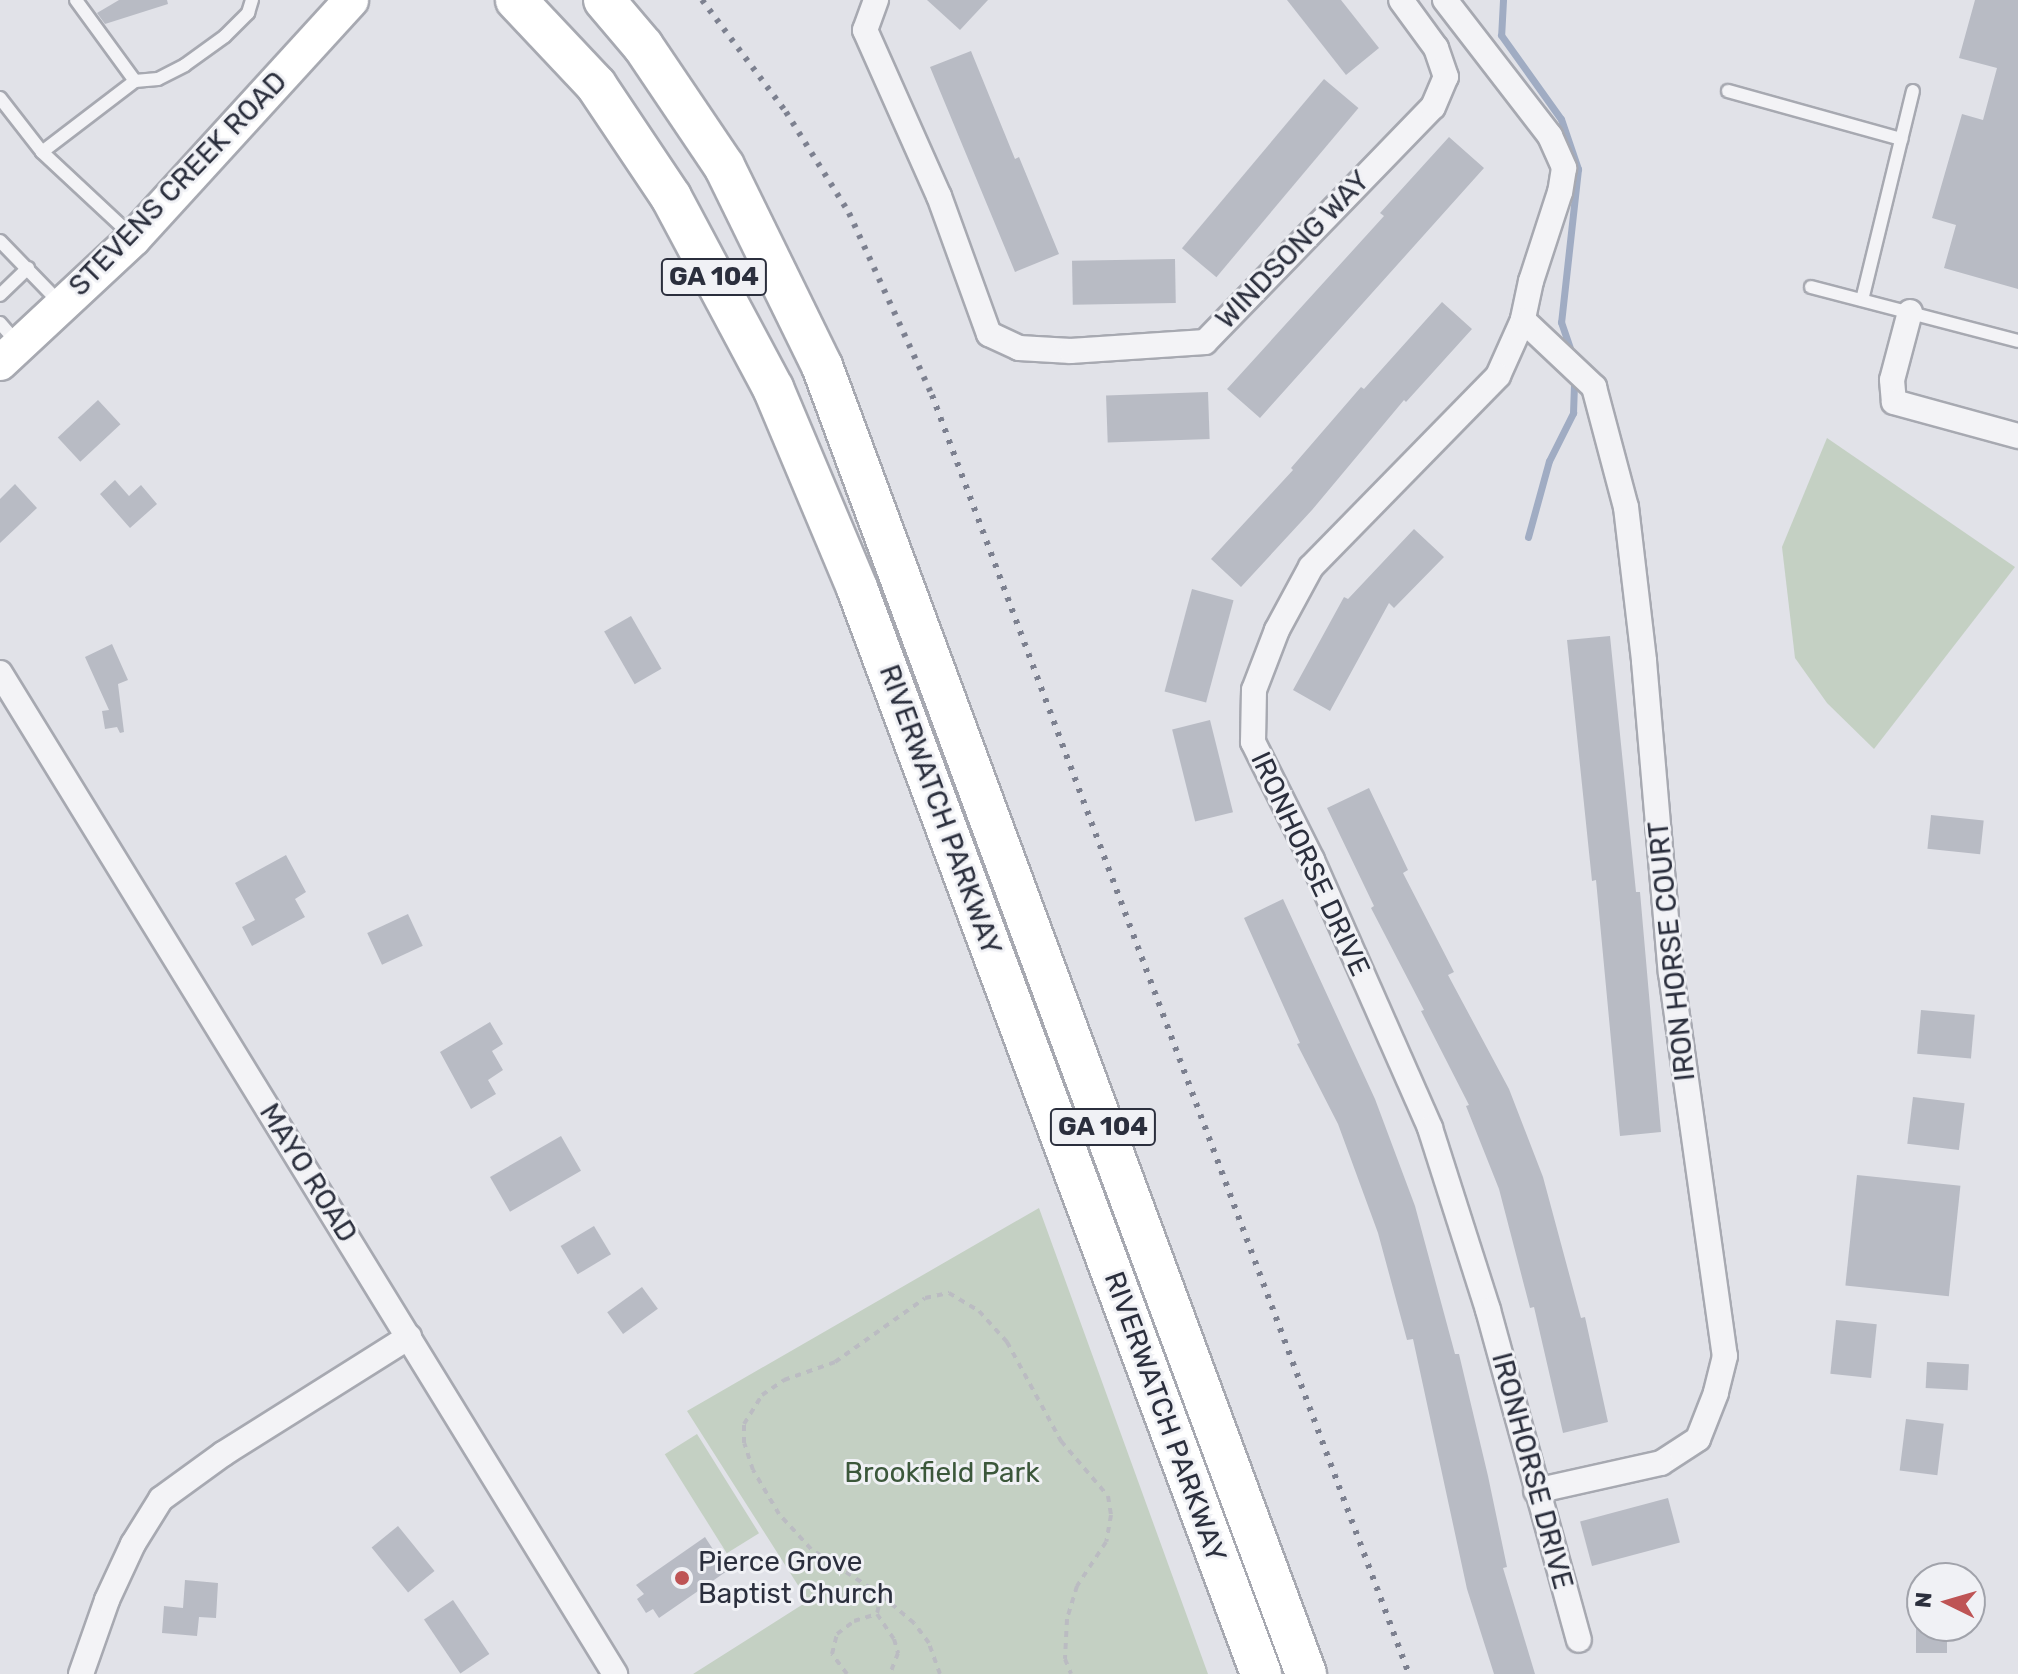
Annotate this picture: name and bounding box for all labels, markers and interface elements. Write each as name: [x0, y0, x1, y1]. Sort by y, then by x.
street label: STEVENS CREEK ROAD: [62, 65, 294, 303]
street label: WINDSONG WAY: [1209, 164, 1377, 336]
road number: GA 104: [660, 255, 768, 299]
street label: RIVERWATCH PARKWAY: [872, 660, 1008, 960]
street label: IRONHORSE DRIVE: [1243, 747, 1377, 981]
street label: IRON HORSE COURT: [1642, 819, 1702, 1083]
street label: MAYO ROAD: [252, 1098, 364, 1248]
road number: GA 104: [1049, 1105, 1157, 1149]
street label: RIVERWATCH PARKWAY: [1097, 1267, 1233, 1567]
street label: IRONHORSE DRIVE: [1484, 1349, 1580, 1593]
park label: Brookfield Park: [844, 1456, 1040, 1490]
place label: Pierce Grove Baptist Church: [698, 1545, 894, 1611]
north arrow: [1906, 1562, 1986, 1642]
marker: Pierce Grove Baptist Church: [673, 1569, 691, 1587]
text: N: [1909, 1591, 1938, 1609]

